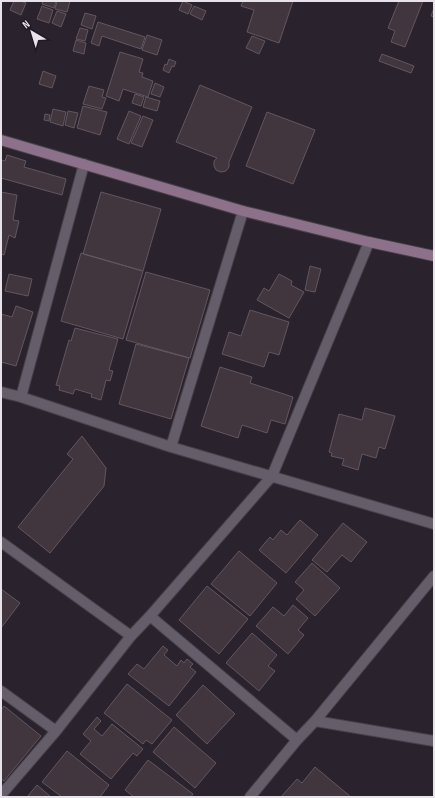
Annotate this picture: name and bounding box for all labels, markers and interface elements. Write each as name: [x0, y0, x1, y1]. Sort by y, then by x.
north arrow: [12, 12, 52, 52]
text: N: [20, 18, 33, 31]

